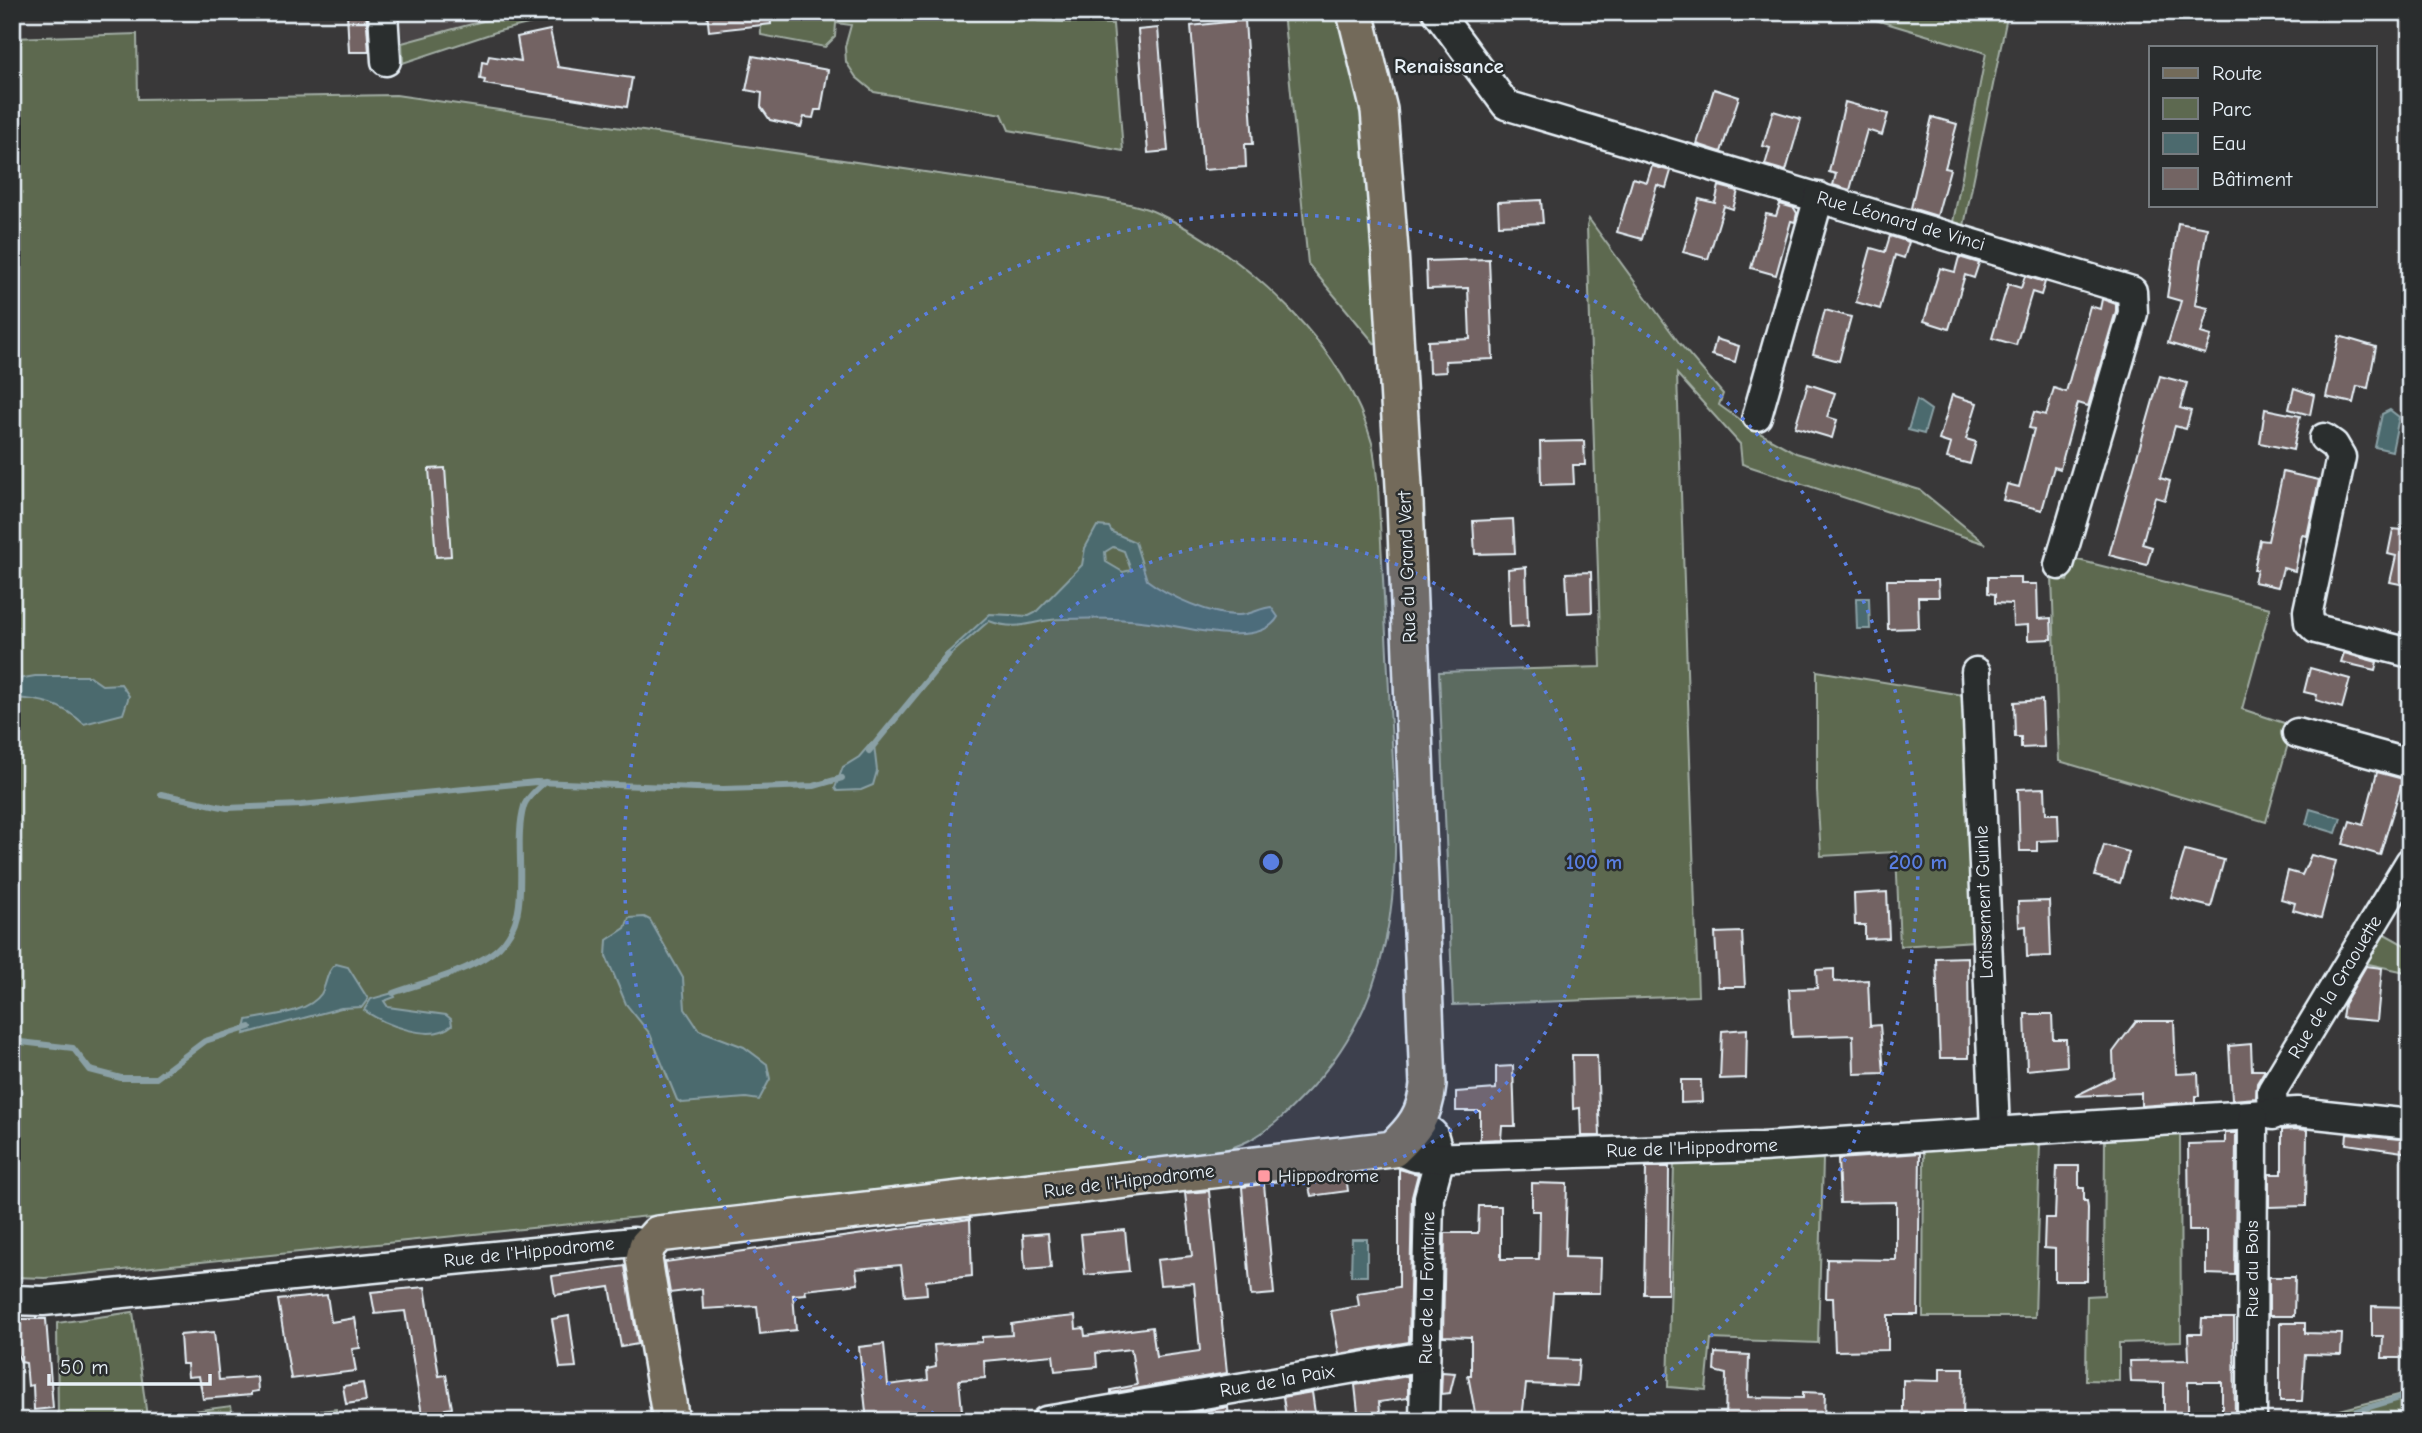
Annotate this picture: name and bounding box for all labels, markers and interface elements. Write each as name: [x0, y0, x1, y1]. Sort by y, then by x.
legend: [2149, 46, 2376, 206]
district label: Renaissance: [1394, 54, 1504, 78]
text: Route: [2212, 61, 2262, 85]
text: Parc: [2212, 97, 2252, 121]
text: Eau: [2212, 131, 2246, 155]
text: Bâtiment: [2212, 167, 2293, 191]
street label: Rue Léonard de Vinci: [1814, 186, 1988, 256]
street label: Rue du Grand Vert: [1393, 490, 1421, 643]
street label: Lotissement Guinle: [1970, 825, 1998, 979]
centre of rings: [1259, 850, 1283, 874]
text: 100 m: [1566, 850, 1622, 874]
text: 200 m: [1889, 850, 1947, 874]
street label: Rue de la Graouette: [2284, 912, 2386, 1062]
street label: Rue de l'Hippodrome: [1606, 1134, 1778, 1162]
street label: Rue de l'Hippodrome: [1043, 1160, 1215, 1202]
place label: Hippodrome: [1278, 1165, 1379, 1187]
marker: Hippodrome: [1256, 1168, 1272, 1184]
street label: Rue de la Fontaine: [1415, 1212, 1439, 1364]
street label: Rue du Bois: [2241, 1220, 2263, 1318]
street label: Rue de l'Hippodrome: [443, 1232, 615, 1272]
scale bar: [49, 1342, 210, 1386]
text: 50 m: [60, 1355, 109, 1379]
street label: Rue de la Paix: [1218, 1360, 1337, 1402]

